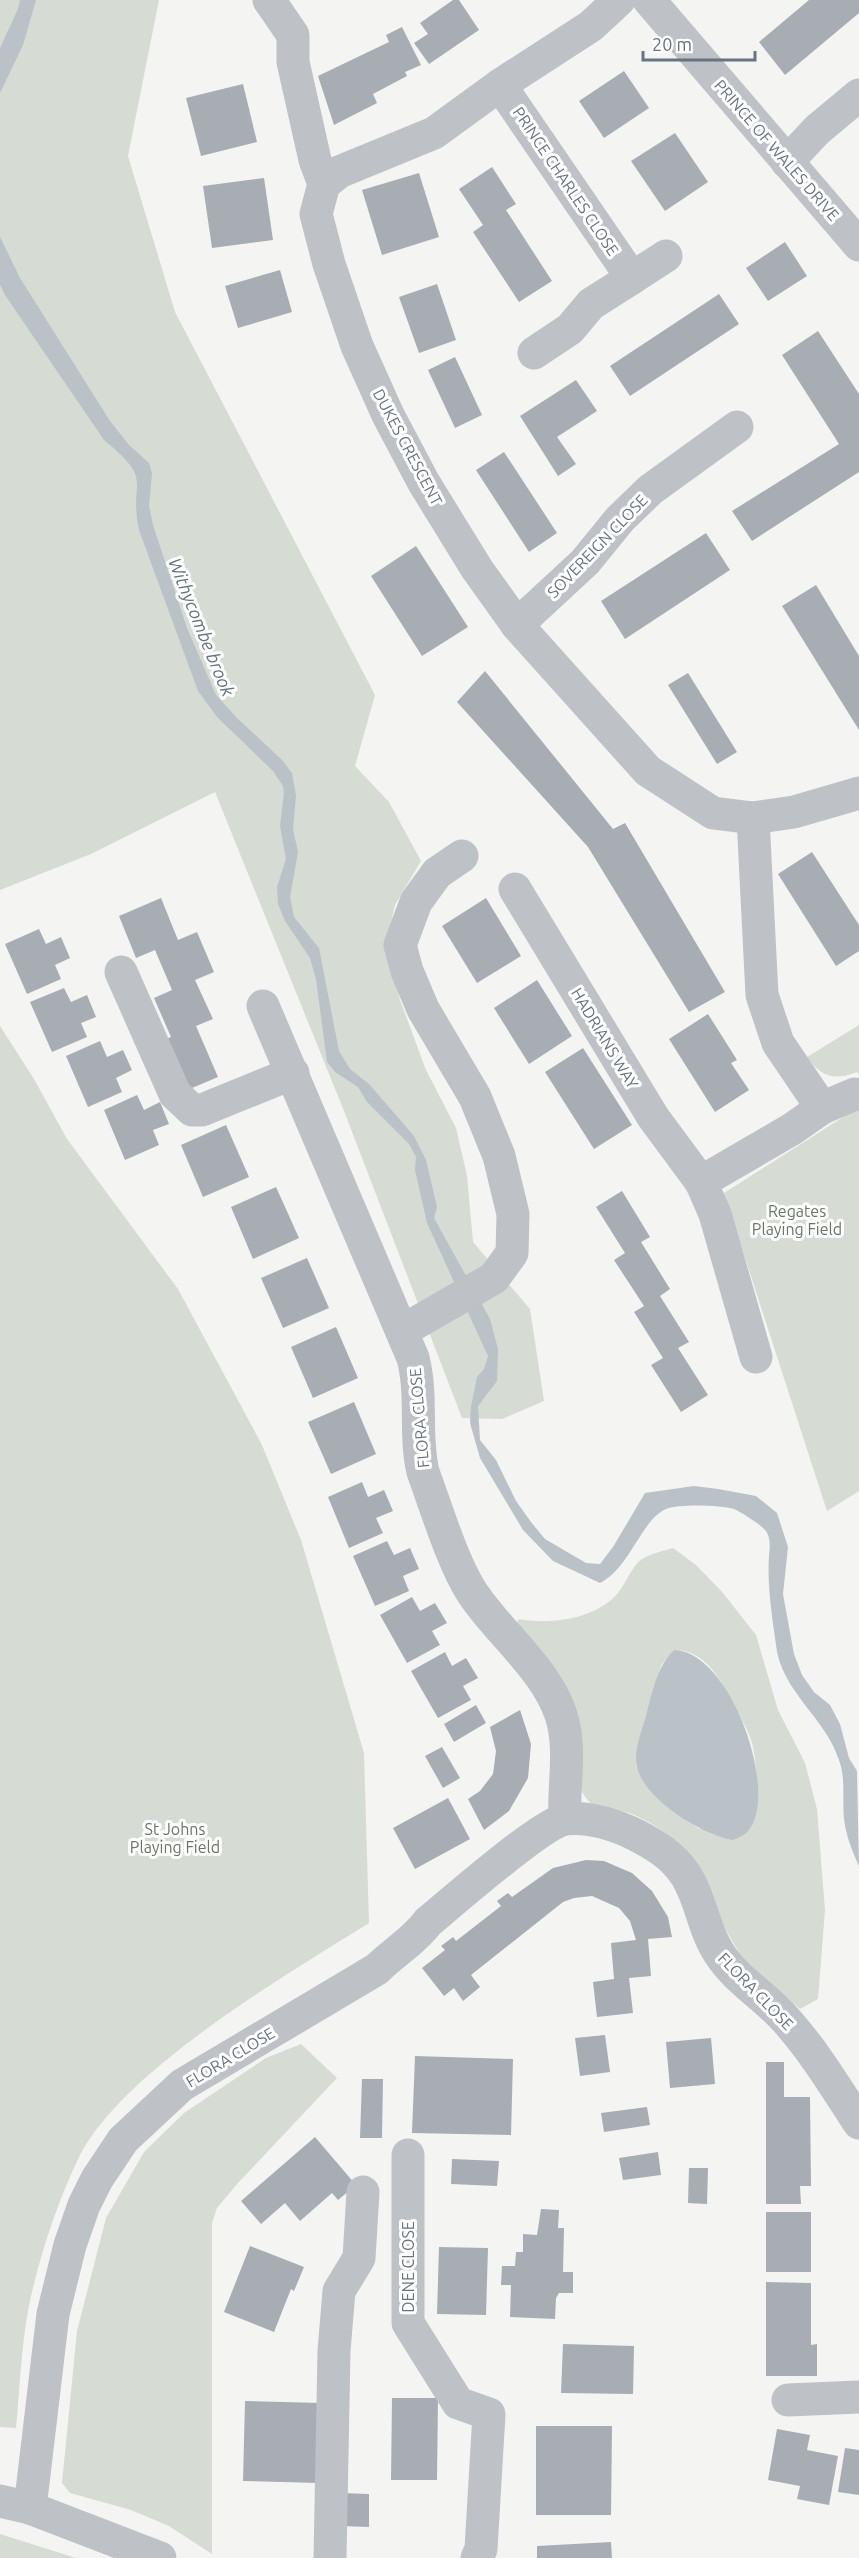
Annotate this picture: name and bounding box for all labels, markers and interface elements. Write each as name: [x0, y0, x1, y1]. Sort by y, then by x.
scale bar: [643, 24, 756, 62]
text: 20 m: [652, 34, 692, 54]
street label: PRINCE OF WALES DRIVE: [711, 76, 843, 224]
street label: PRINCE CHARLES CLOSE: [510, 103, 622, 259]
street label: DUKES CRESCENT: [370, 386, 446, 508]
street label: SOVEREIGN CLOSE: [543, 491, 651, 601]
water label: Withycombe brook: [165, 555, 239, 700]
street label: HADRIANS WAY: [568, 985, 642, 1092]
park label: Regates Playing Field: [752, 1202, 842, 1238]
street label: FLORA CLOSE: [406, 1367, 432, 1469]
park label: St Johns Playing Field: [130, 1820, 220, 1856]
street label: FLORA CLOSE: [715, 1949, 797, 2033]
street label: FLORA CLOSE: [182, 2023, 278, 2091]
street label: DENE CLOSE: [399, 2221, 417, 2313]

